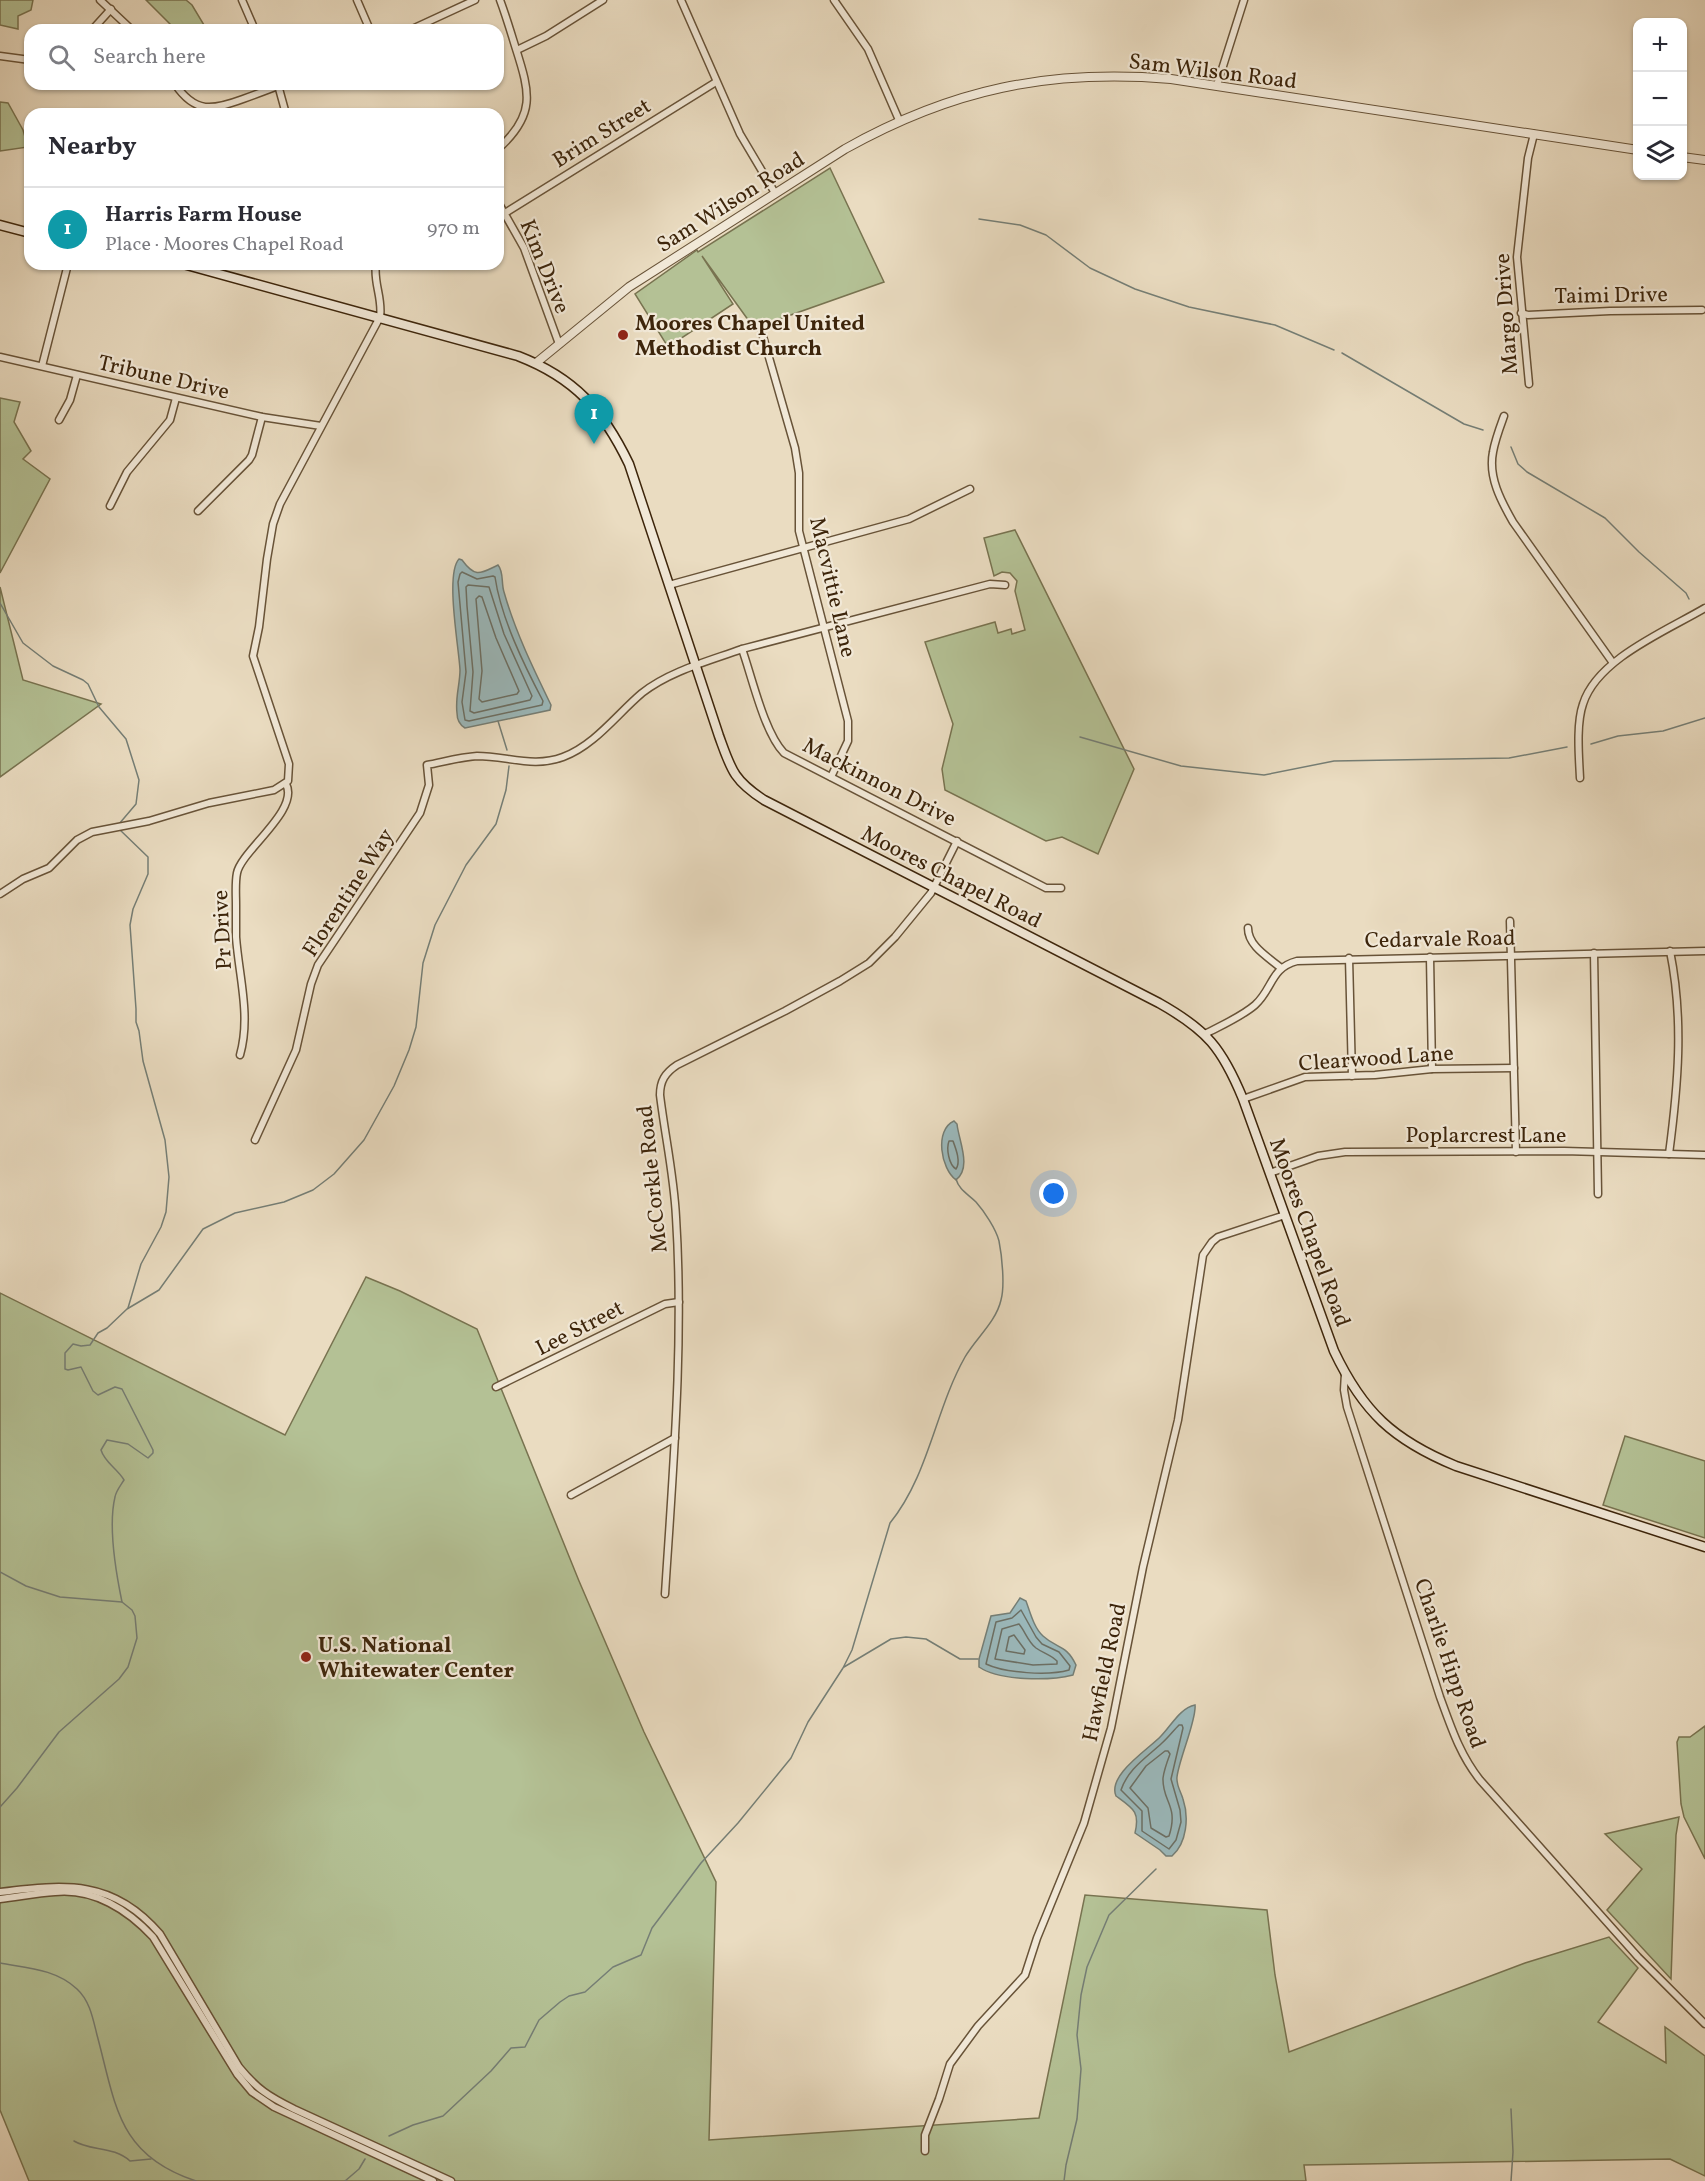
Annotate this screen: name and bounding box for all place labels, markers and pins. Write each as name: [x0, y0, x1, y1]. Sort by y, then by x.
place label: Moores Chapel United Methodist Church: [635, 309, 865, 365]
marker: Moores Chapel United Methodist Church: [616, 328, 630, 342]
pin: 1: [574, 394, 614, 444]
place label: U.S. National Whitewater Center: [318, 1631, 514, 1687]
marker: U.S. National Whitewater Center: [299, 1650, 313, 1664]

